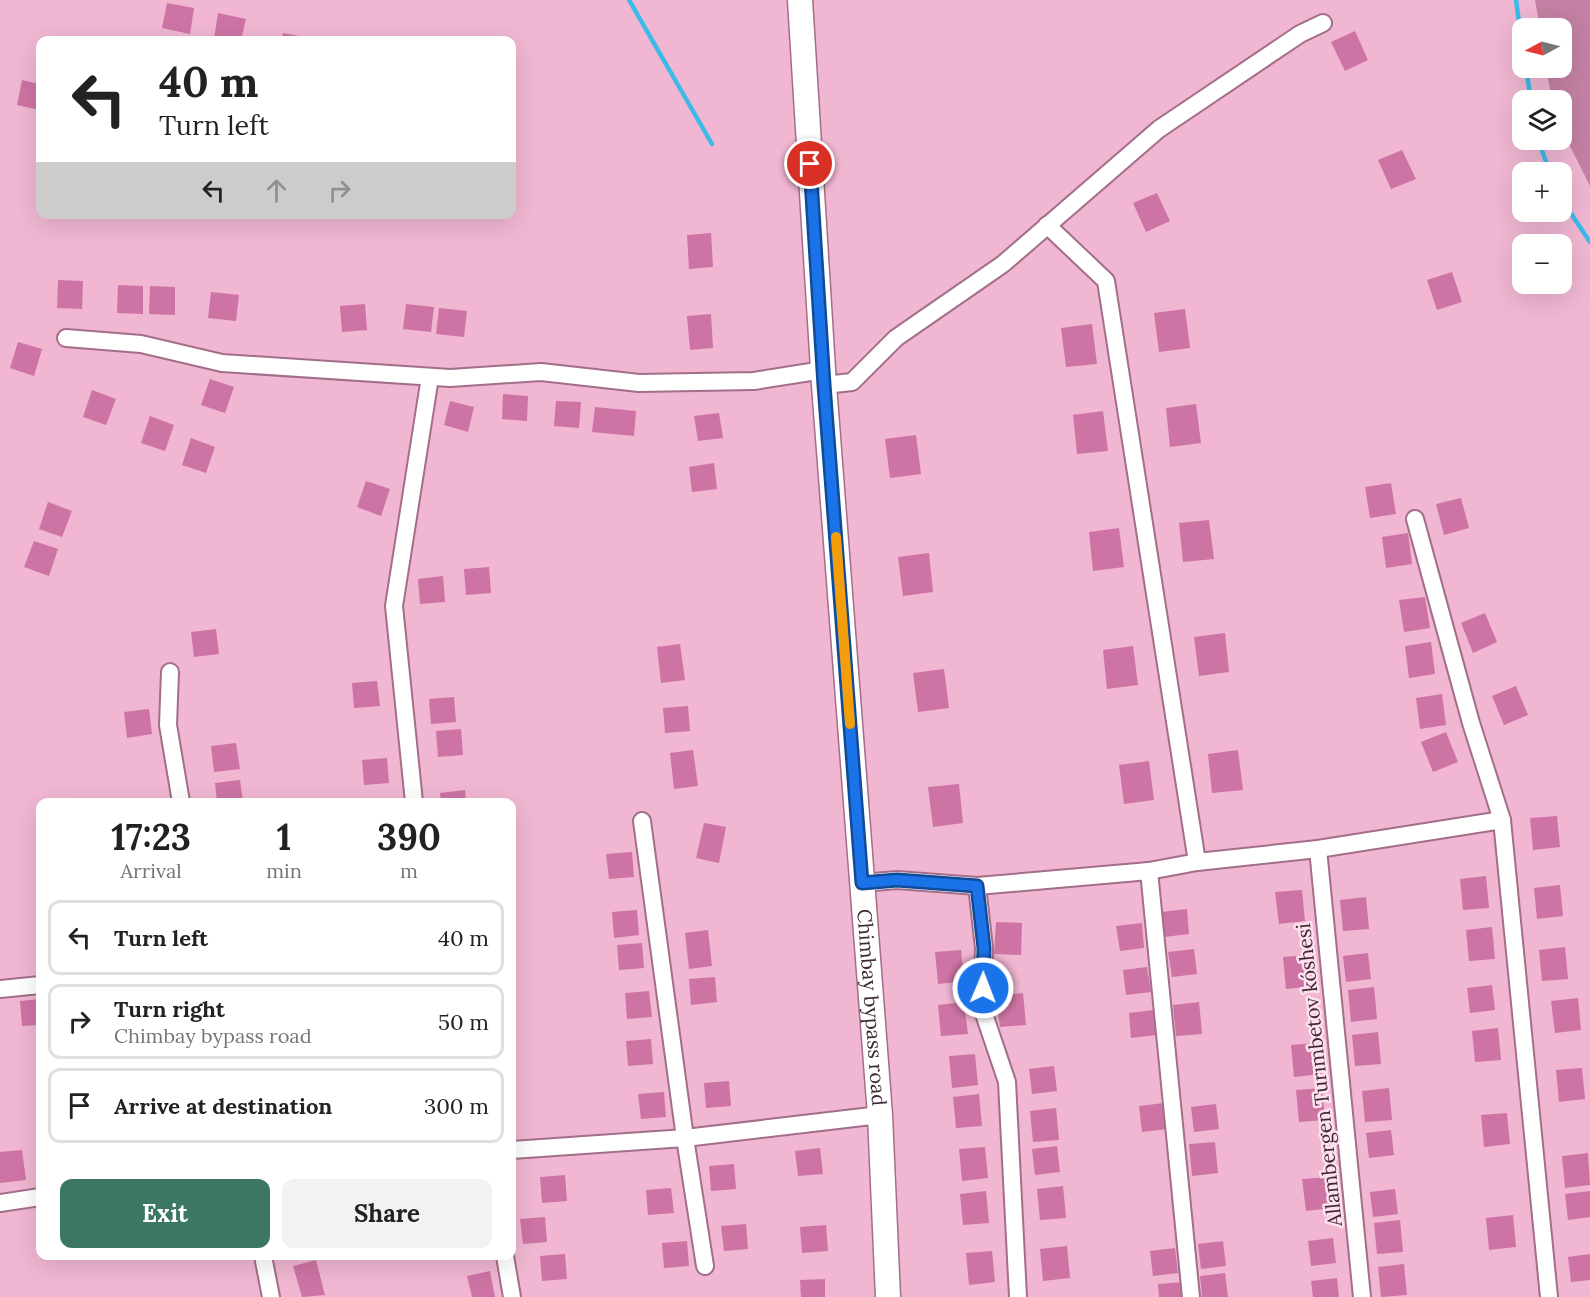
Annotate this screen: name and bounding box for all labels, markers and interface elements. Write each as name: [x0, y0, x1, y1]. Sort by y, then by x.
north arrow: [1512, 18, 1572, 78]
map controls: [1512, 18, 1572, 294]
text: 40 m: [159, 55, 258, 109]
icon: left: [60, 60, 138, 138]
button: layers: [1512, 90, 1572, 150]
text: Turn left: [159, 108, 269, 142]
pin: [784, 138, 835, 189]
icon: arrive: [793, 147, 826, 180]
button: +: [1512, 162, 1572, 222]
icon: left: [197, 174, 230, 207]
icon: ahead: [260, 174, 293, 207]
icon: right: [323, 174, 356, 207]
button: −: [1512, 234, 1572, 294]
text: 17:23: [111, 814, 191, 860]
text: 1: [277, 814, 291, 860]
text: 390: [377, 814, 441, 860]
text: Arrival: [121, 858, 182, 883]
text: min: [266, 858, 302, 883]
text: m: [400, 858, 418, 883]
street label: Chimbay bypass road: [852, 908, 892, 1107]
icon: left: [63, 921, 96, 954]
street label: Allambergen Turımbetov kóshesi: [1290, 922, 1347, 1229]
text: Turn left: [114, 924, 208, 952]
text: 40 m: [438, 924, 489, 952]
position arrow: [951, 956, 1015, 1020]
text: Turn right: [114, 995, 225, 1023]
icon: right: [63, 1005, 96, 1038]
text: 50 m: [438, 1008, 489, 1036]
text: Chimbay bypass road: [114, 1023, 312, 1048]
icon: arrive: [63, 1089, 96, 1122]
text: Arrive at destination: [114, 1092, 332, 1120]
text: 300 m: [424, 1092, 489, 1120]
button: Exit: [60, 1179, 270, 1248]
button: Share: [282, 1179, 492, 1248]

